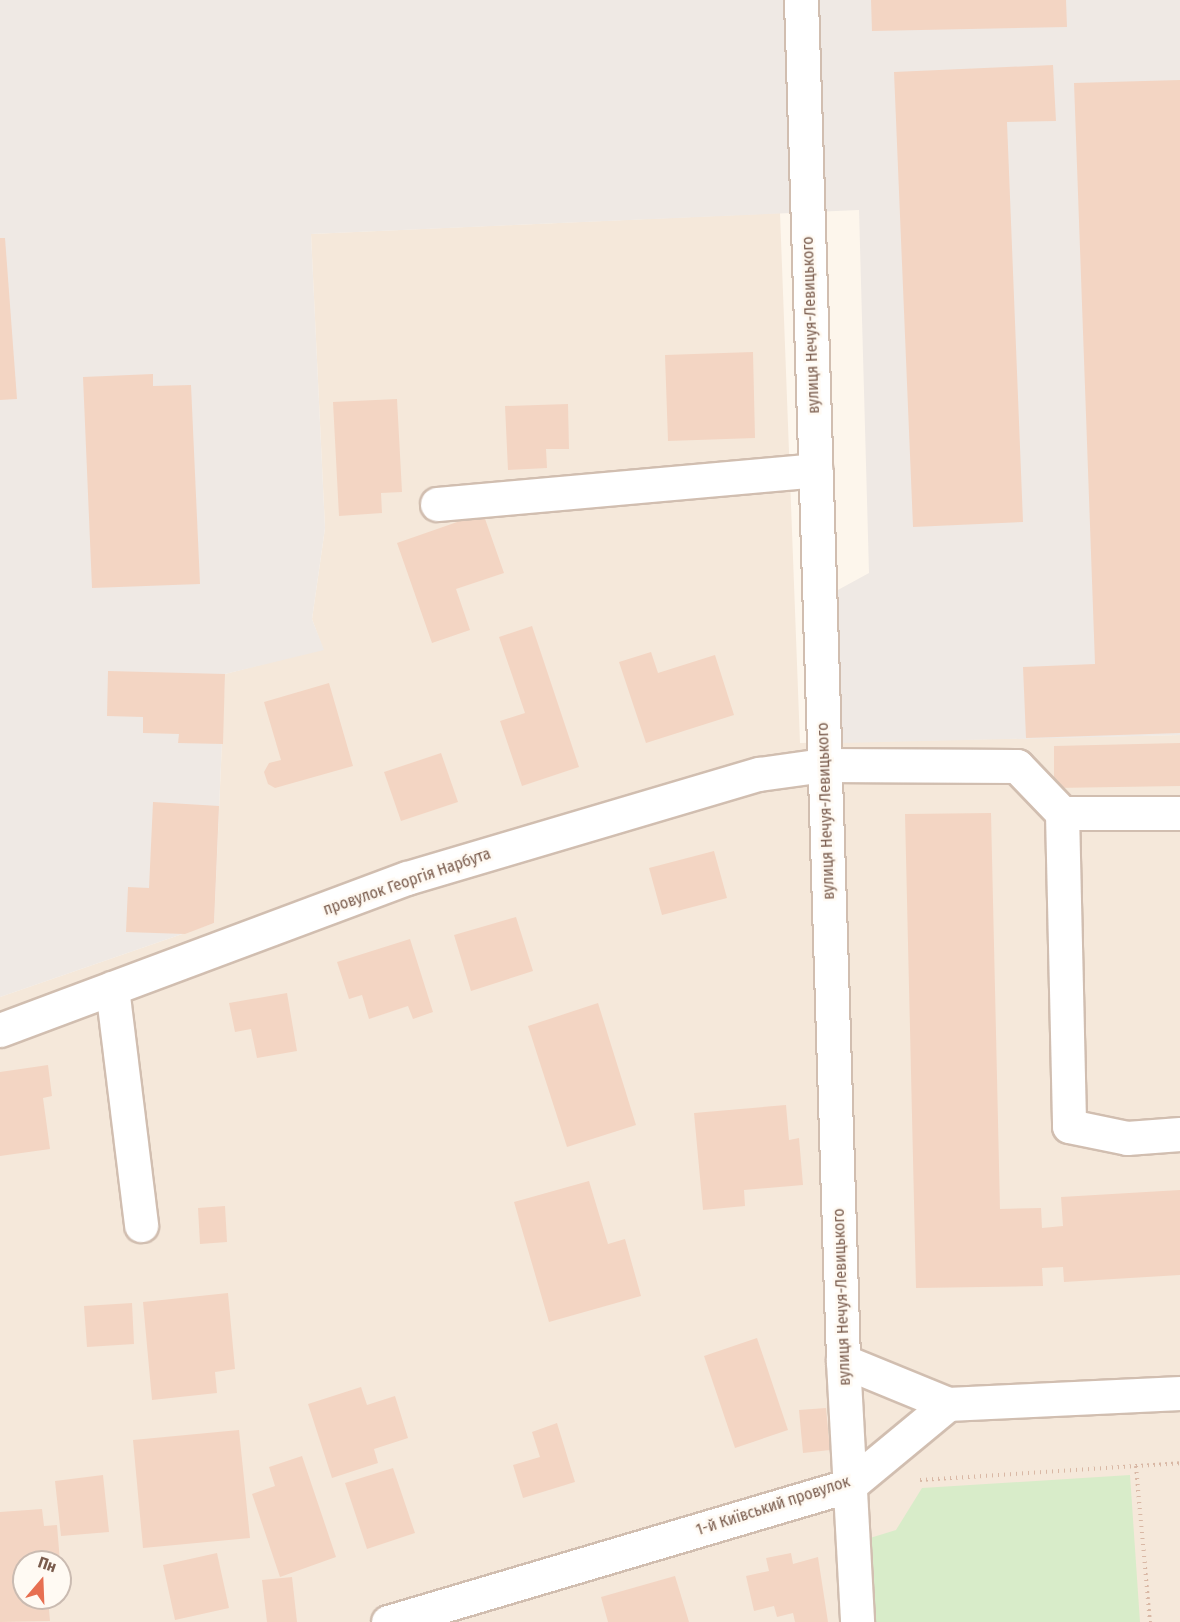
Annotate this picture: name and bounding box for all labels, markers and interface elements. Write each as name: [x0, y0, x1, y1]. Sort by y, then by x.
street label: вулиця Нечуя-Левицького: [798, 236, 824, 414]
street label: вулиця Нечуя-Левицького: [813, 722, 839, 900]
street label: провулок Георгія Нарбута: [321, 844, 493, 920]
street label: вулиця Нечуя-Левицького: [829, 1208, 855, 1386]
street label: 1-й Київський провулок: [694, 1472, 852, 1540]
north arrow: [12, 1550, 72, 1610]
text: Пн: [36, 1552, 59, 1576]

